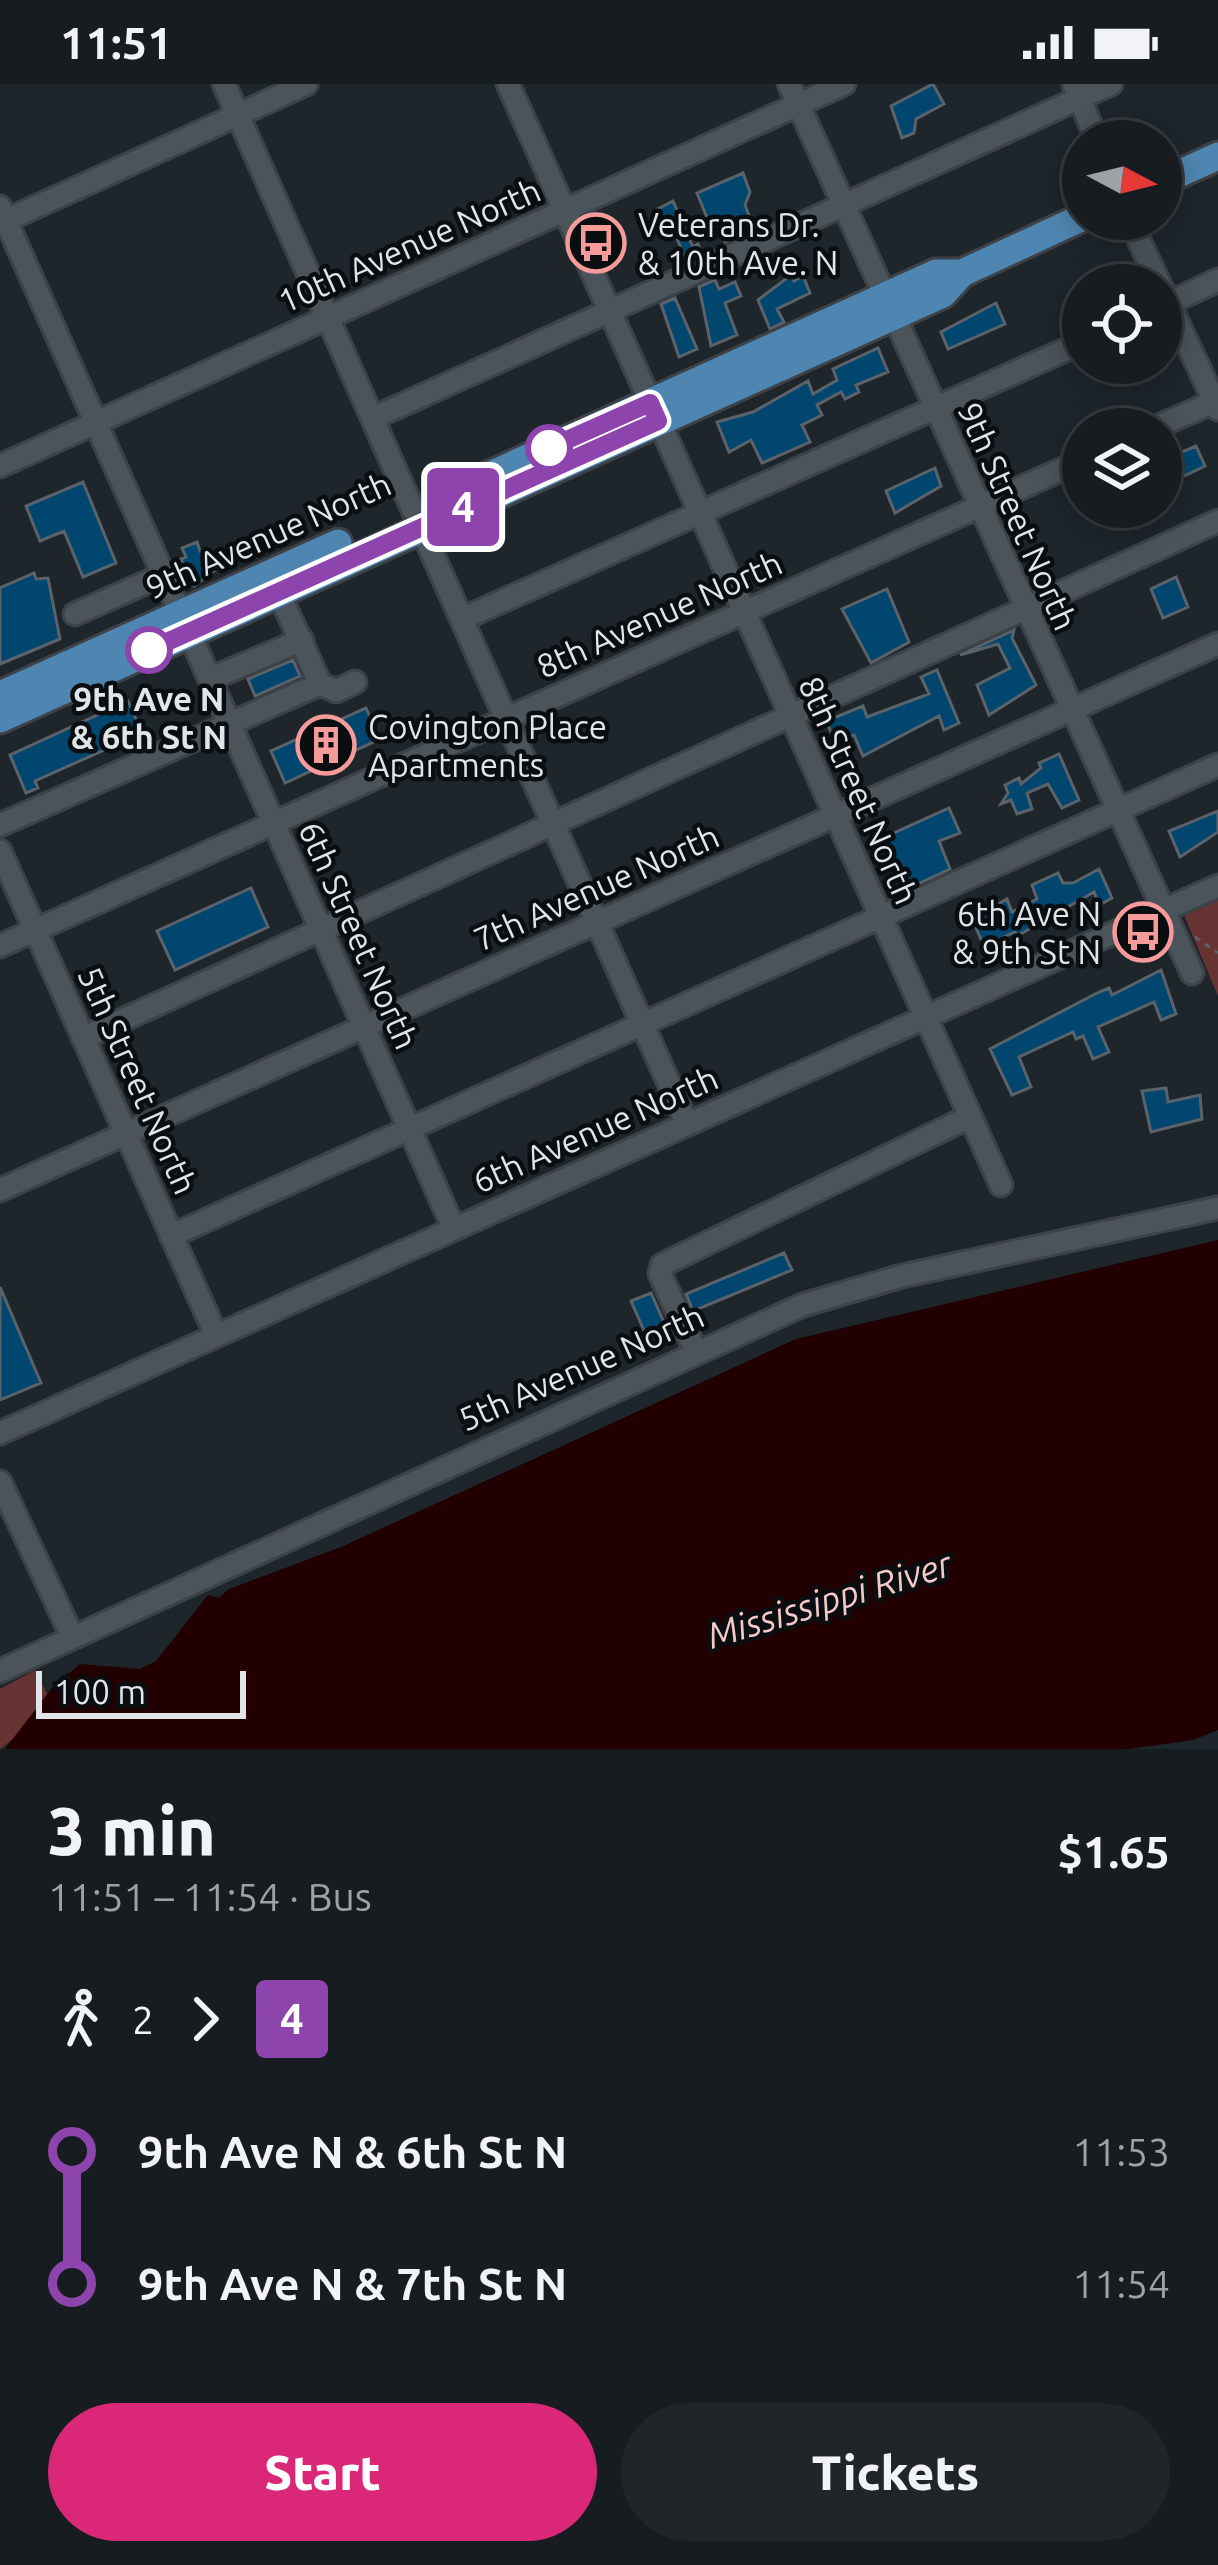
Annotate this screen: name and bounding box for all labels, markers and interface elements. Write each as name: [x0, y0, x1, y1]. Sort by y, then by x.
text: 11:51: [60, 17, 173, 68]
north arrow: [1062, 120, 1182, 240]
map controls: [1062, 120, 1182, 528]
street label: 10th Avenue North: [272, 171, 546, 319]
place label: Veterans Dr. & 10th Ave. N: [638, 206, 838, 281]
bus stop icon: Veterans Dr. & 10th Ave. N: [565, 212, 627, 274]
button: locate: [1062, 264, 1182, 384]
street label: 9th Street North: [951, 397, 1085, 635]
button: layers: [1062, 408, 1182, 528]
unlabelled marker: [527, 426, 571, 470]
street label: 9th Avenue North: [140, 464, 396, 606]
line badge: 4: [424, 468, 502, 546]
text: 4: [451, 483, 475, 530]
street label: 8th Avenue North: [531, 543, 787, 685]
marker: 9th Ave N & 6th St N: [127, 628, 171, 672]
street label: 8th Street North: [792, 671, 926, 909]
place label: 9th Ave N & 6th St N: [71, 680, 227, 755]
place label: Covington Place Apartments: [368, 708, 607, 783]
building icon: Covington Place Apartments: [295, 714, 357, 776]
street label: 6th Street North: [292, 816, 426, 1054]
street label: 7th Avenue North: [468, 816, 724, 958]
place label: 6th Ave N & 9th St N: [953, 895, 1101, 970]
bus stop icon: 6th Ave N & 9th St N: [1112, 901, 1174, 963]
street label: 5th Street North: [71, 961, 205, 1199]
street label: 6th Avenue North: [467, 1058, 723, 1200]
street label: 5th Avenue North: [453, 1296, 709, 1438]
water label: Mississippi River: [702, 1542, 957, 1656]
scale bar: [36, 1665, 246, 1718]
text: 100 m: [54, 1673, 146, 1710]
text: 3 min: [48, 1793, 216, 1867]
text: $1.65: [1057, 1826, 1170, 1877]
text: 11:51 – 11:54 · Bus: [48, 1875, 372, 1918]
icon: walk: [48, 1986, 114, 2052]
icon: forward: [172, 1986, 238, 2052]
text: 4: [280, 1995, 304, 2042]
text: 2: [132, 1998, 154, 2041]
text: 9th Ave N & 6th St N: [138, 2126, 567, 2177]
text: 11:53: [1072, 2130, 1170, 2173]
text: 9th Ave N & 7th St N: [138, 2258, 567, 2309]
text: 11:54: [1072, 2262, 1170, 2305]
button: Start: [48, 2403, 597, 2541]
button: Tickets: [621, 2403, 1170, 2541]

